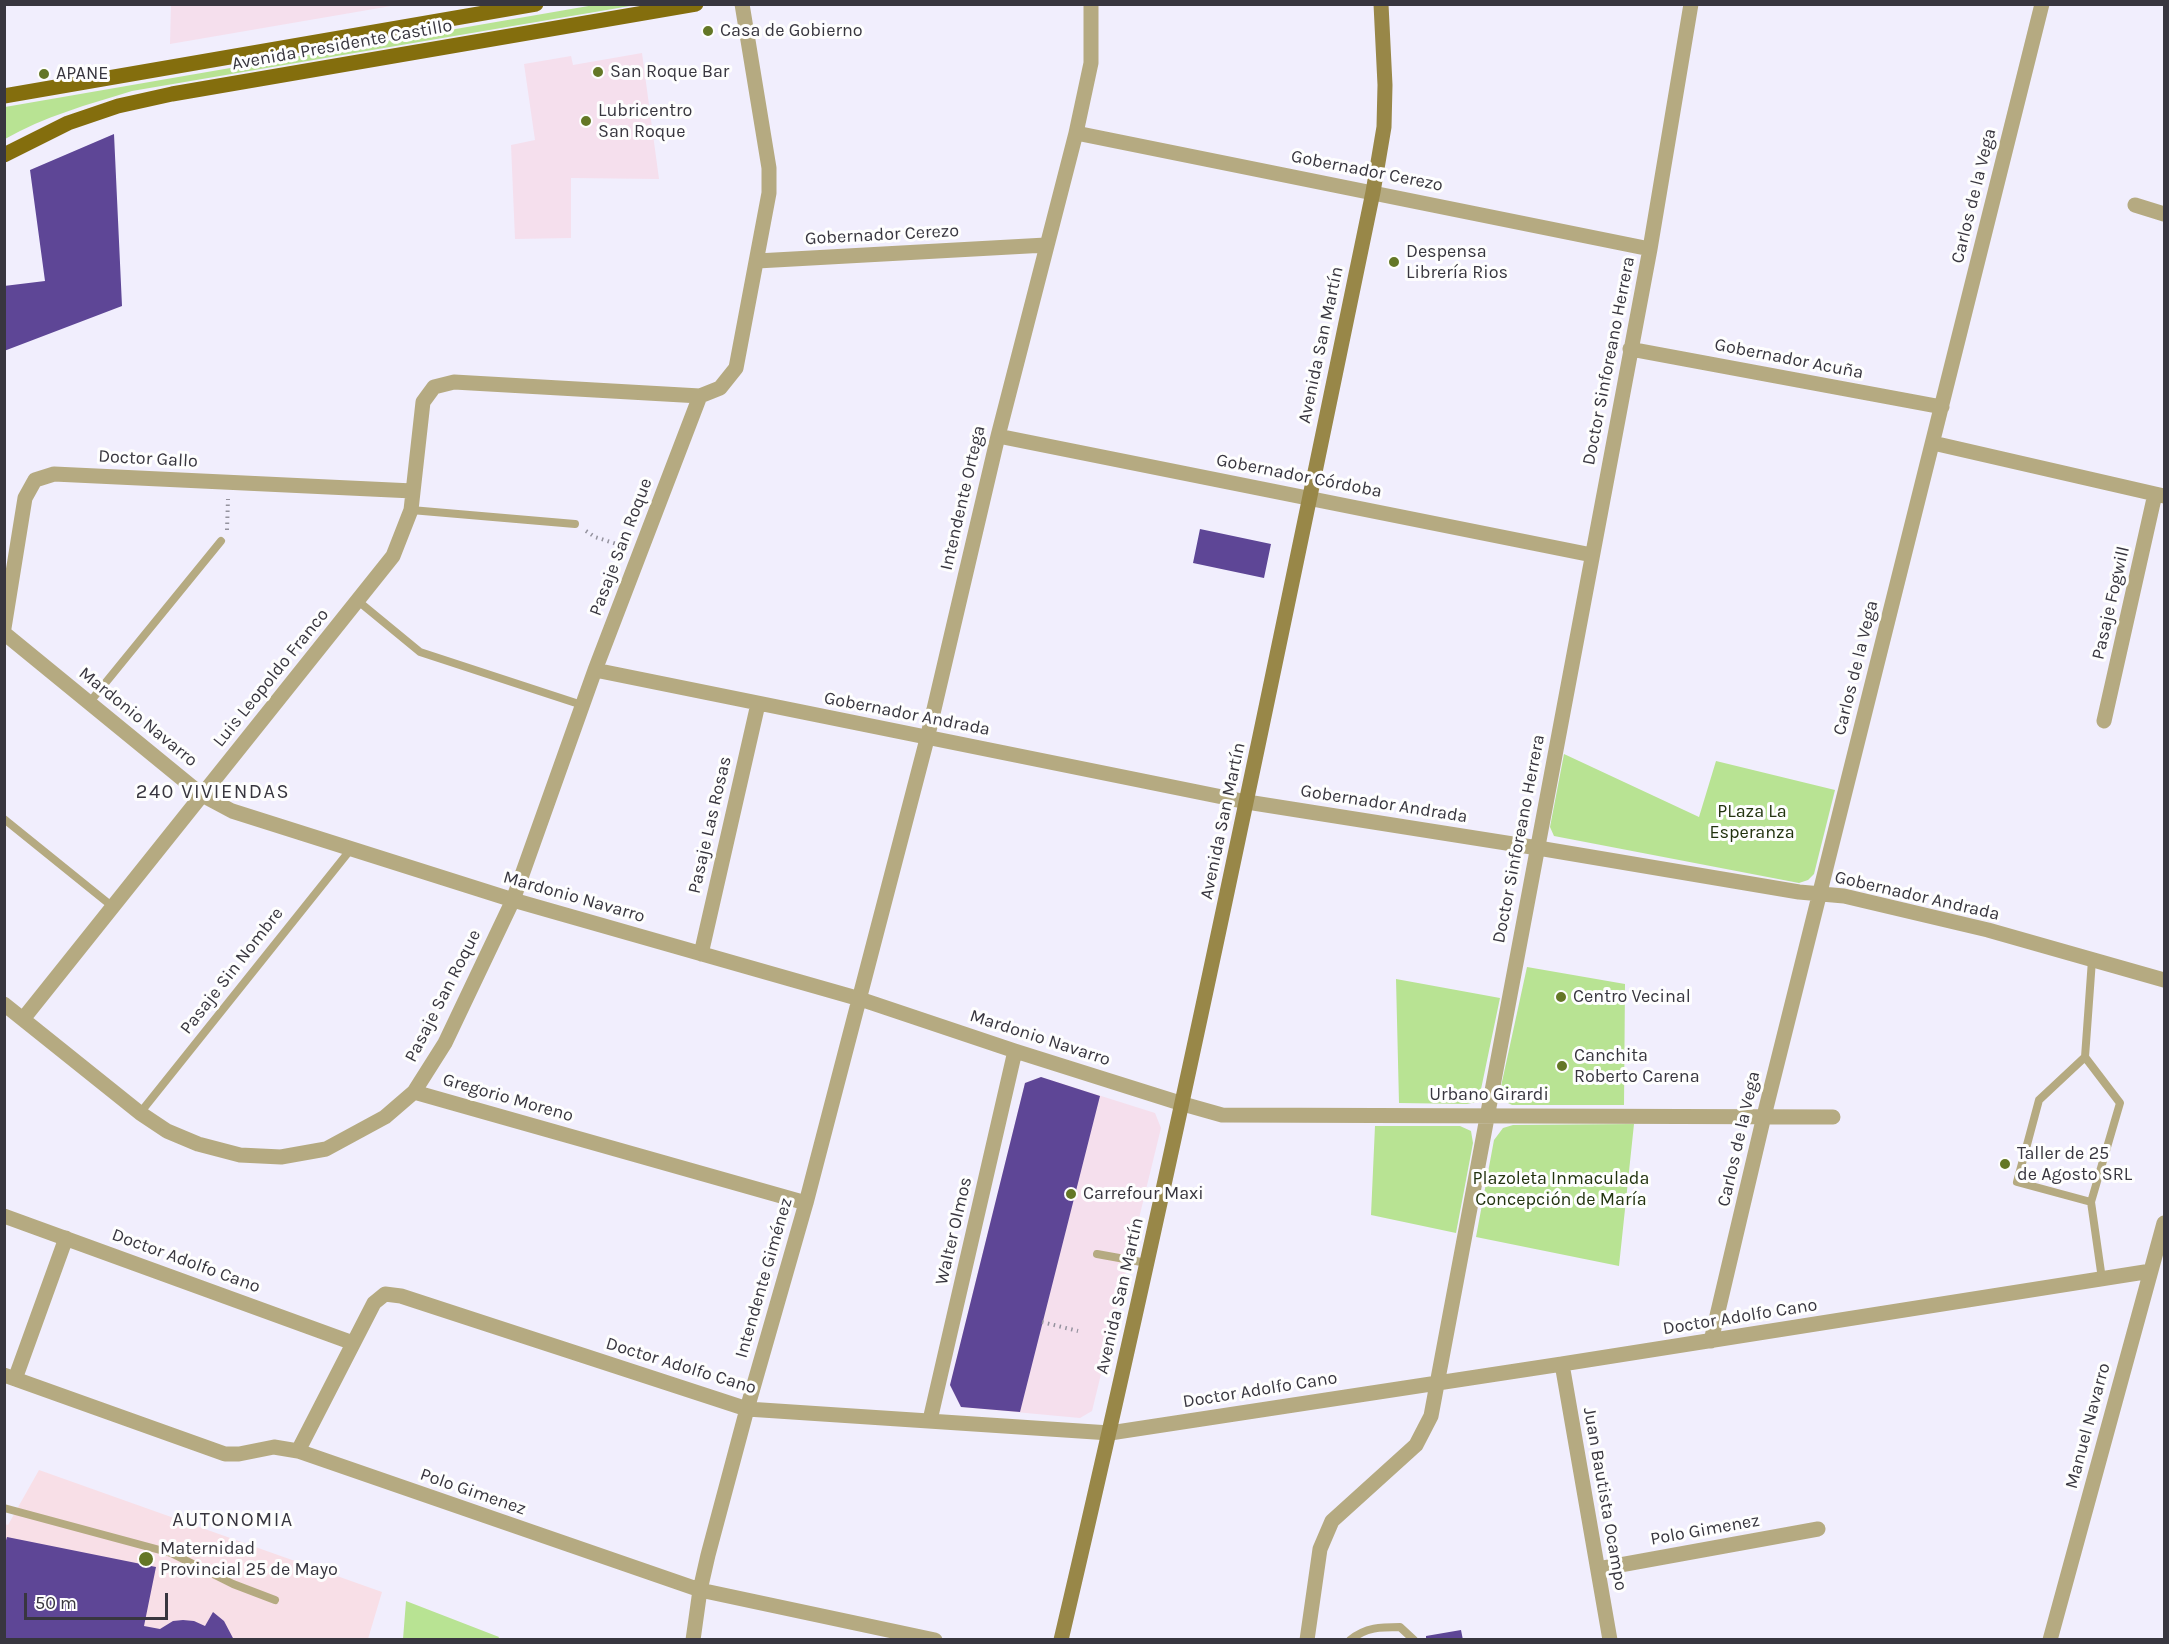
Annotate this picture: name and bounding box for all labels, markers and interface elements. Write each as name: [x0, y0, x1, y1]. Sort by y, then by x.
street label: Avenida Presidente Castillo: [230, 15, 454, 75]
place label: Casa de Gobierno: [720, 20, 863, 42]
marker: Casa de Gobierno: [701, 24, 715, 38]
place label: San Roque Bar: [610, 61, 729, 83]
place label: APANE: [56, 63, 108, 85]
marker: San Roque Bar: [591, 65, 605, 79]
marker: APANE: [37, 67, 51, 81]
place label: Lubricentro San Roque: [598, 100, 692, 142]
marker: Lubricentro San Roque: [579, 114, 593, 128]
street label: Carlos de la Vega: [1947, 126, 2001, 266]
street label: Gobernador Cerezo: [1289, 146, 1445, 196]
street label: Gobernador Cerezo: [804, 220, 960, 250]
place label: Despensa Librería Rios: [1406, 241, 1508, 284]
marker: Despensa Librería Rios: [1387, 255, 1401, 269]
street label: Doctor Sinforeano Herrera: [1578, 255, 1640, 467]
street label: Avenida San Martín: [1294, 265, 1348, 425]
street label: Gobernador Acuña: [1713, 334, 1865, 384]
street label: Intendente Ortega: [936, 423, 990, 573]
street label: Doctor Gallo: [98, 446, 198, 472]
street label: Gobernador Córdoba: [1214, 449, 1384, 503]
street label: Pasaje San Roque: [585, 475, 657, 619]
street label: Pasaje Fogwill: [2087, 544, 2135, 662]
street label: Carlos de la Vega: [1829, 598, 1883, 738]
street label: Luis Leopoldo Franco: [209, 604, 333, 752]
street label: Mardonio Navarro: [74, 663, 202, 771]
street label: Gobernador Andrada: [822, 687, 992, 741]
street label: Doctor Sinforeano Herrera: [1488, 733, 1550, 945]
street label: Avenida San Martín: [1196, 741, 1250, 901]
street label: Pasaje Las Rosas: [684, 754, 736, 896]
district label: 240 VIVIENDAS: [136, 780, 290, 804]
street label: Gobernador Andrada: [1299, 780, 1469, 828]
park label: PLaza La Esperanza: [1709, 801, 1795, 844]
street label: Mardonio Navarro: [501, 866, 647, 928]
street label: Gobernador Andrada: [1832, 866, 2002, 926]
street label: Pasaje Sin Nombre: [176, 903, 288, 1039]
street label: Pasaje San Roque: [400, 926, 486, 1066]
place label: Centro Vecinal: [1573, 986, 1691, 1008]
marker: Centro Vecinal: [1554, 990, 1568, 1004]
street label: Mardonio Navarro: [967, 1005, 1113, 1071]
place label: Canchita Roberto Carena: [1574, 1045, 1700, 1088]
marker: Canchita Roberto Carena: [1555, 1059, 1569, 1073]
street label: Gregorio Moreno: [440, 1069, 576, 1127]
street label: Carlos de la Vega: [1713, 1069, 1765, 1209]
street label: Urbano Girardi: [1429, 1084, 1549, 1106]
place label: Taller de 25 de Agosto SRL: [2017, 1143, 2132, 1186]
marker: Taller de 25 de Agosto SRL: [1998, 1157, 2012, 1171]
park label: Plazoleta Inmaculada Concepción de María: [1473, 1168, 1649, 1210]
street label: Walter Olmos: [931, 1175, 977, 1287]
place label: Carrefour Maxi: [1083, 1183, 1204, 1205]
marker: Carrefour Maxi: [1064, 1187, 1078, 1201]
street label: Intendente Giménez: [731, 1195, 797, 1361]
street label: Avenida San Martín: [1091, 1216, 1149, 1376]
street label: Doctor Adolfo Cano: [109, 1224, 263, 1298]
street label: Doctor Adolfo Cano: [1661, 1294, 1819, 1340]
street label: Doctor Adolfo Cano: [603, 1333, 759, 1399]
street label: Manuel Navarro: [2061, 1361, 2115, 1491]
street label: Doctor Adolfo Cano: [1181, 1367, 1339, 1413]
street label: Juan Bautista Ocampo: [1578, 1406, 1632, 1592]
street label: Polo Gimenez: [417, 1464, 529, 1520]
district label: AUTONOMIA: [172, 1508, 294, 1532]
street label: Polo Gimenez: [1649, 1510, 1761, 1550]
place label: Maternidad Provincial 25 de Mayo: [160, 1538, 338, 1580]
marker: Maternidad Provincial 25 de Mayo: [137, 1550, 155, 1568]
scale bar: [27, 1581, 171, 1619]
text: 50 m: [35, 1592, 77, 1614]

